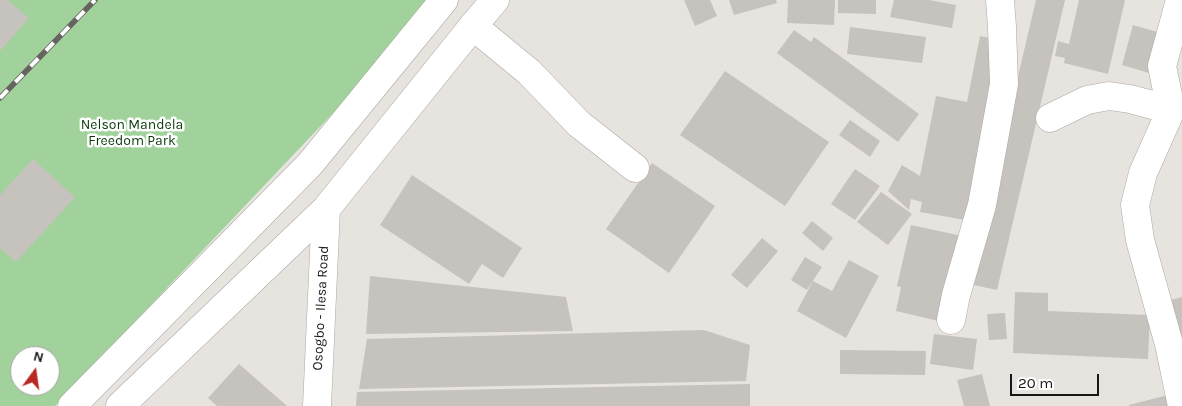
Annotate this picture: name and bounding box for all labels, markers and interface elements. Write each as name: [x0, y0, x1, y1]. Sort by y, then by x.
park label: Nelson Mandela Freedom Park: [81, 117, 183, 150]
street label: Osogbo - Ilesa Road: [309, 245, 333, 371]
north arrow: [10, 346, 60, 396]
text: N: [32, 347, 45, 366]
scale bar: [1012, 364, 1101, 396]
text: 20 m: [1018, 374, 1053, 392]

